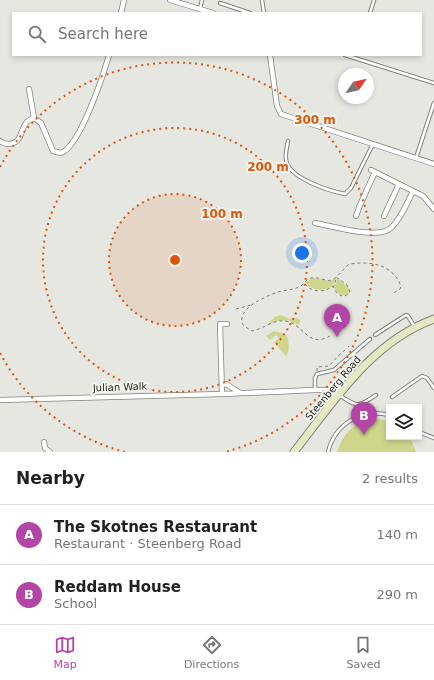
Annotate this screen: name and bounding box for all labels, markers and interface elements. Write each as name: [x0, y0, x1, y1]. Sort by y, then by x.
search box: [12, 12, 422, 56]
icon: search: [26, 23, 48, 45]
text: Search here: [58, 25, 148, 43]
north arrow: [338, 68, 374, 104]
text: 300 m: [294, 113, 336, 127]
text: 200 m: [247, 160, 289, 174]
text: 100 m: [201, 207, 243, 221]
your location: [292, 243, 312, 263]
centre of rings: [168, 253, 182, 267]
pin: A: [324, 304, 350, 337]
street label: Steenberg Road: [303, 354, 363, 422]
street label: Julian Walk: [92, 381, 148, 393]
pin: B: [351, 402, 377, 435]
map controls: [386, 404, 422, 440]
button: layers: [386, 404, 422, 440]
text: Nearby: [16, 468, 85, 488]
text: 2 results: [362, 471, 418, 486]
text: The Skotnes Restaurant: [54, 518, 257, 536]
text: A: [24, 527, 34, 542]
text: 140 m: [376, 527, 418, 542]
text: Restaurant · Steenberg Road: [54, 536, 242, 551]
text: Reddam House: [54, 578, 181, 596]
text: B: [24, 587, 34, 602]
text: 290 m: [376, 587, 418, 602]
text: School: [54, 596, 97, 611]
tab: Map: [54, 634, 77, 671]
tab: Directions: [184, 634, 239, 671]
tab: Saved: [346, 634, 380, 671]

